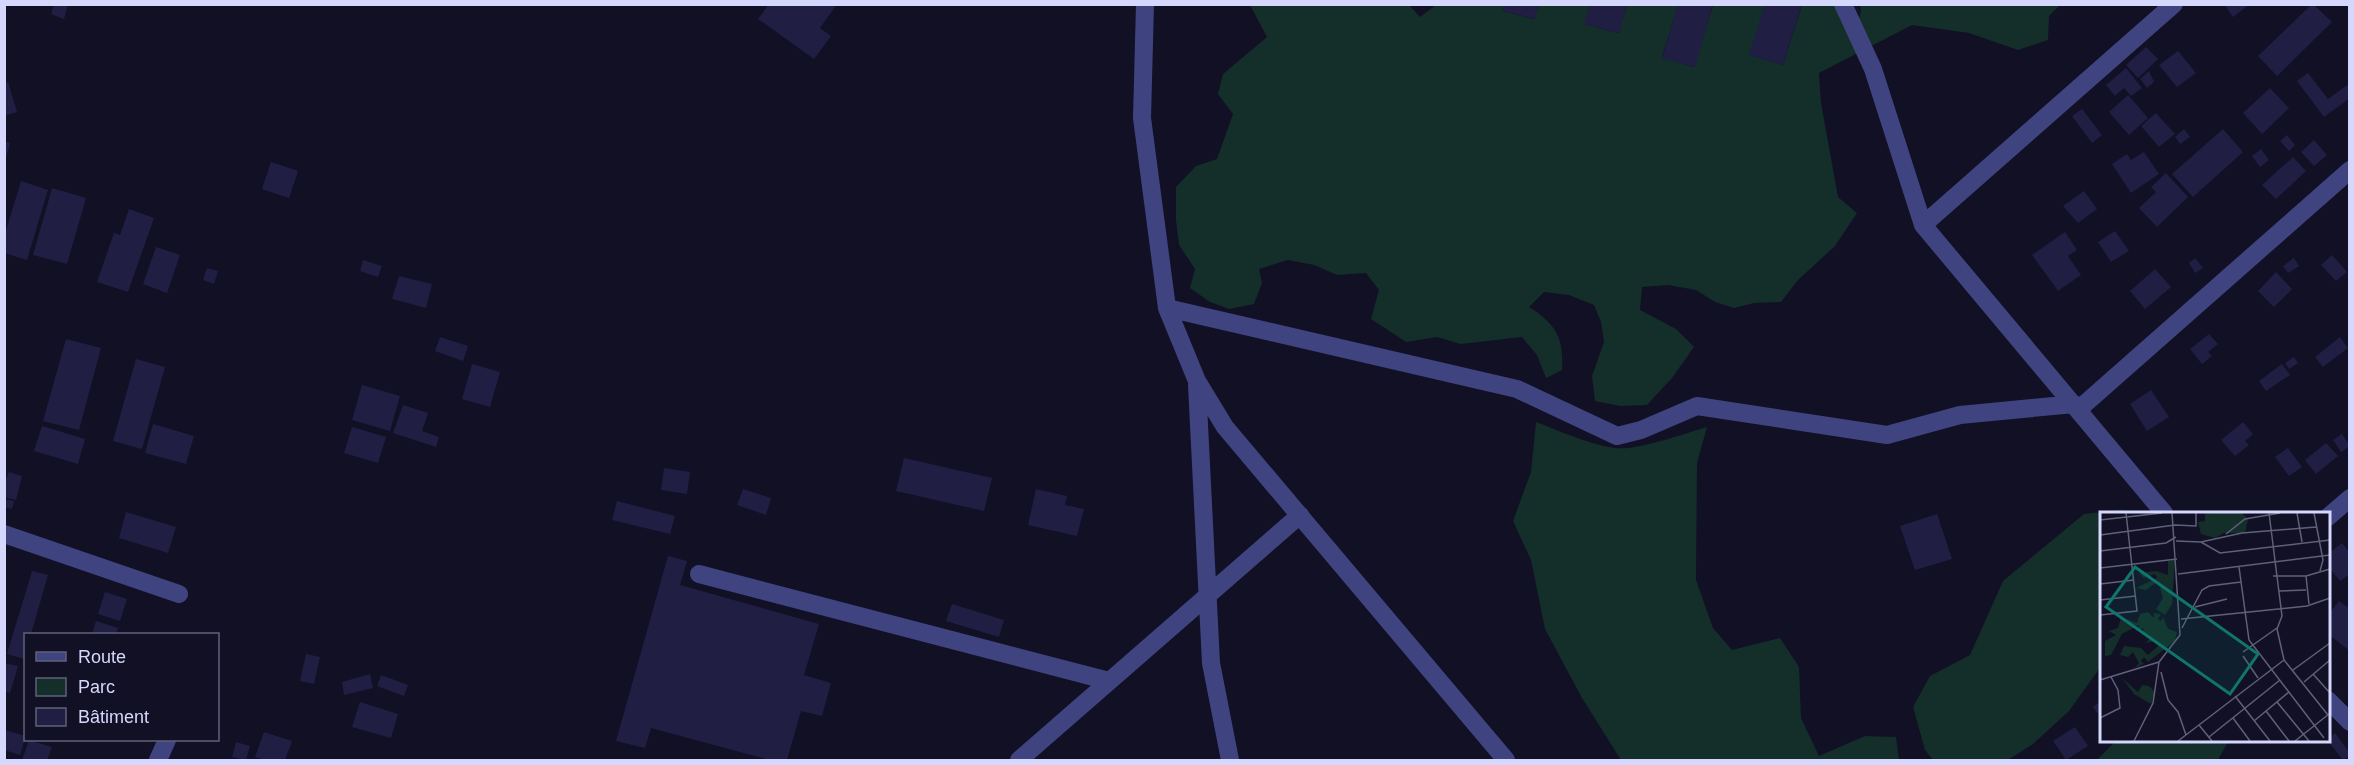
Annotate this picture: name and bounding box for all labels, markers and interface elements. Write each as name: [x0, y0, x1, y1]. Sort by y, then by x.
inset map: [2100, 512, 2330, 741]
legend: [24, 633, 219, 741]
text: Route: [78, 647, 126, 667]
text: Parc: [78, 677, 115, 697]
text: Bâtiment: [78, 707, 149, 727]

